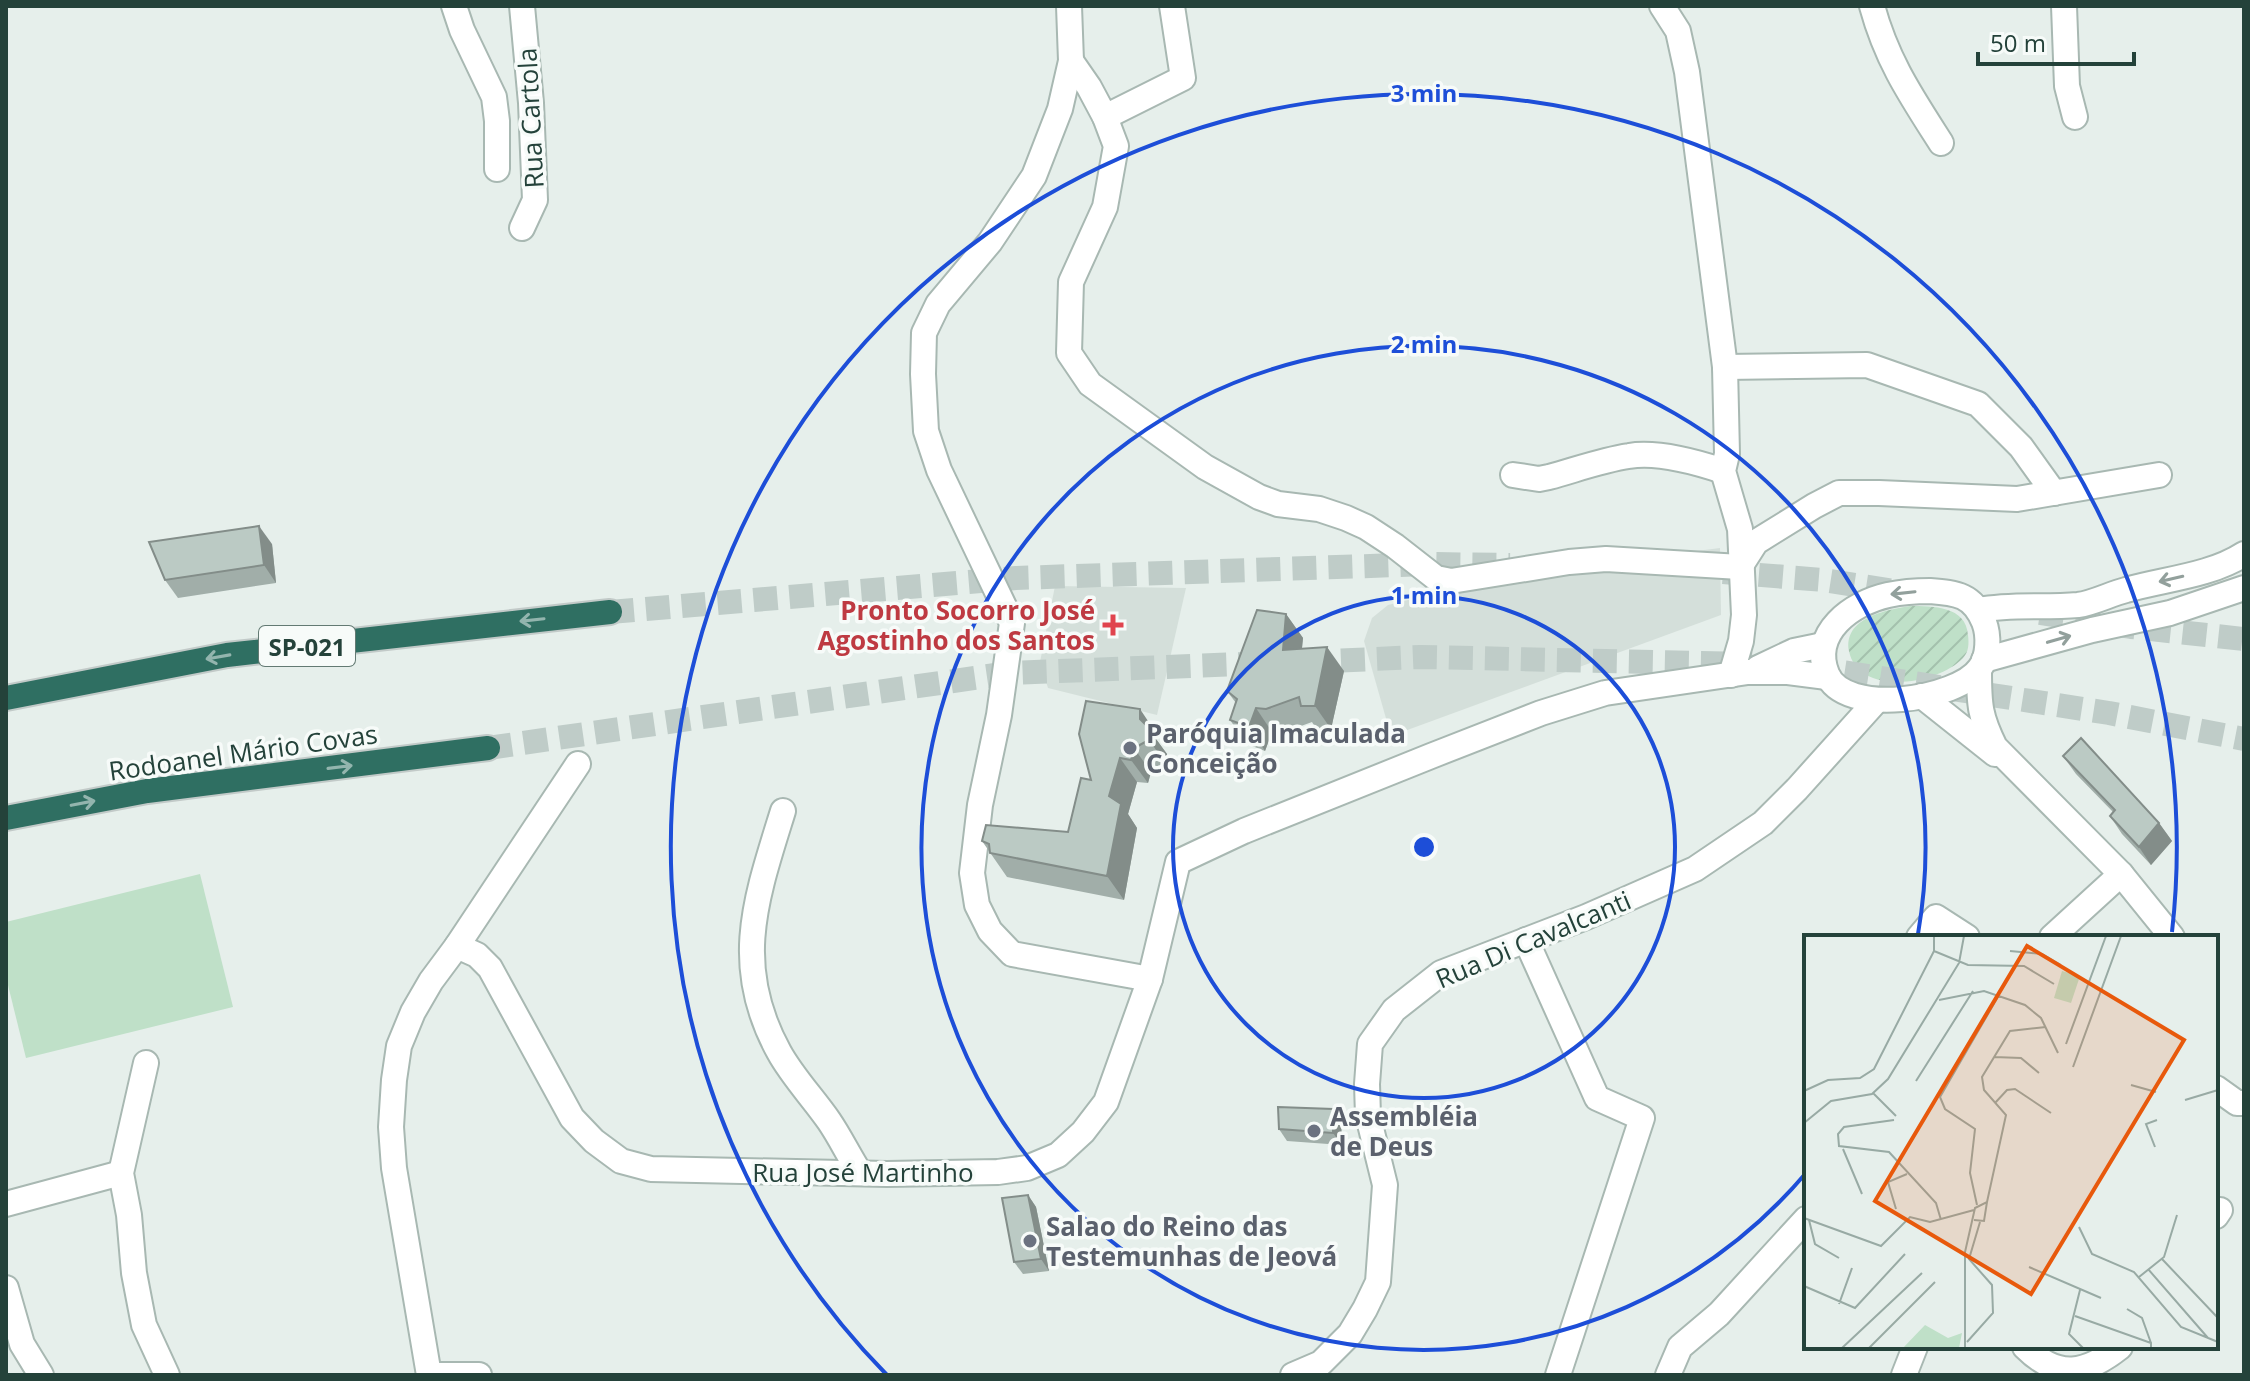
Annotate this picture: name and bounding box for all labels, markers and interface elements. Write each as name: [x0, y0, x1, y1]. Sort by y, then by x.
scale bar: [1978, 16, 2134, 66]
text: 50 m: [1990, 26, 2046, 59]
street label: Rua Cartola: [508, 47, 552, 189]
text: 3 min: [1391, 76, 1457, 109]
text: 2 min: [1391, 327, 1457, 360]
one-way arrow: [2158, 572, 2184, 587]
text: 1 min: [1391, 578, 1457, 611]
one-way arrow: [1891, 586, 1916, 601]
place label: Pronto Socorro José Agostinho dos Santos: [817, 592, 1095, 658]
one-way arrow: [519, 613, 546, 628]
marker: Pronto Socorro José Agostinho dos Santos: [1102, 614, 1124, 636]
road number: SP-021: [259, 626, 355, 666]
one-way arrow: [2046, 631, 2072, 646]
one-way arrow: [206, 650, 232, 665]
street label: Rodoanel Mário Covas: [106, 715, 380, 789]
place label: Paróquia Imaculada Conceição: [1146, 715, 1406, 781]
marker: Paróquia Imaculada Conceição: [1121, 739, 1139, 757]
one-way arrow: [326, 759, 353, 774]
one-way arrow: [69, 795, 95, 810]
centre of rings: [1410, 833, 1438, 861]
street label: Rua Di Cavalcanti: [1430, 882, 1636, 996]
inset map: [1804, 935, 2218, 1349]
place label: Assembléia de Deus: [1330, 1098, 1478, 1164]
marker: Assembléia de Deus: [1305, 1122, 1323, 1140]
street label: Rua José Martinho: [752, 1154, 974, 1190]
place label: Salao do Reino das Testemunhas de Jeová: [1046, 1208, 1337, 1274]
marker: Salao do Reino das Testemunhas de Jeová: [1021, 1232, 1039, 1250]

